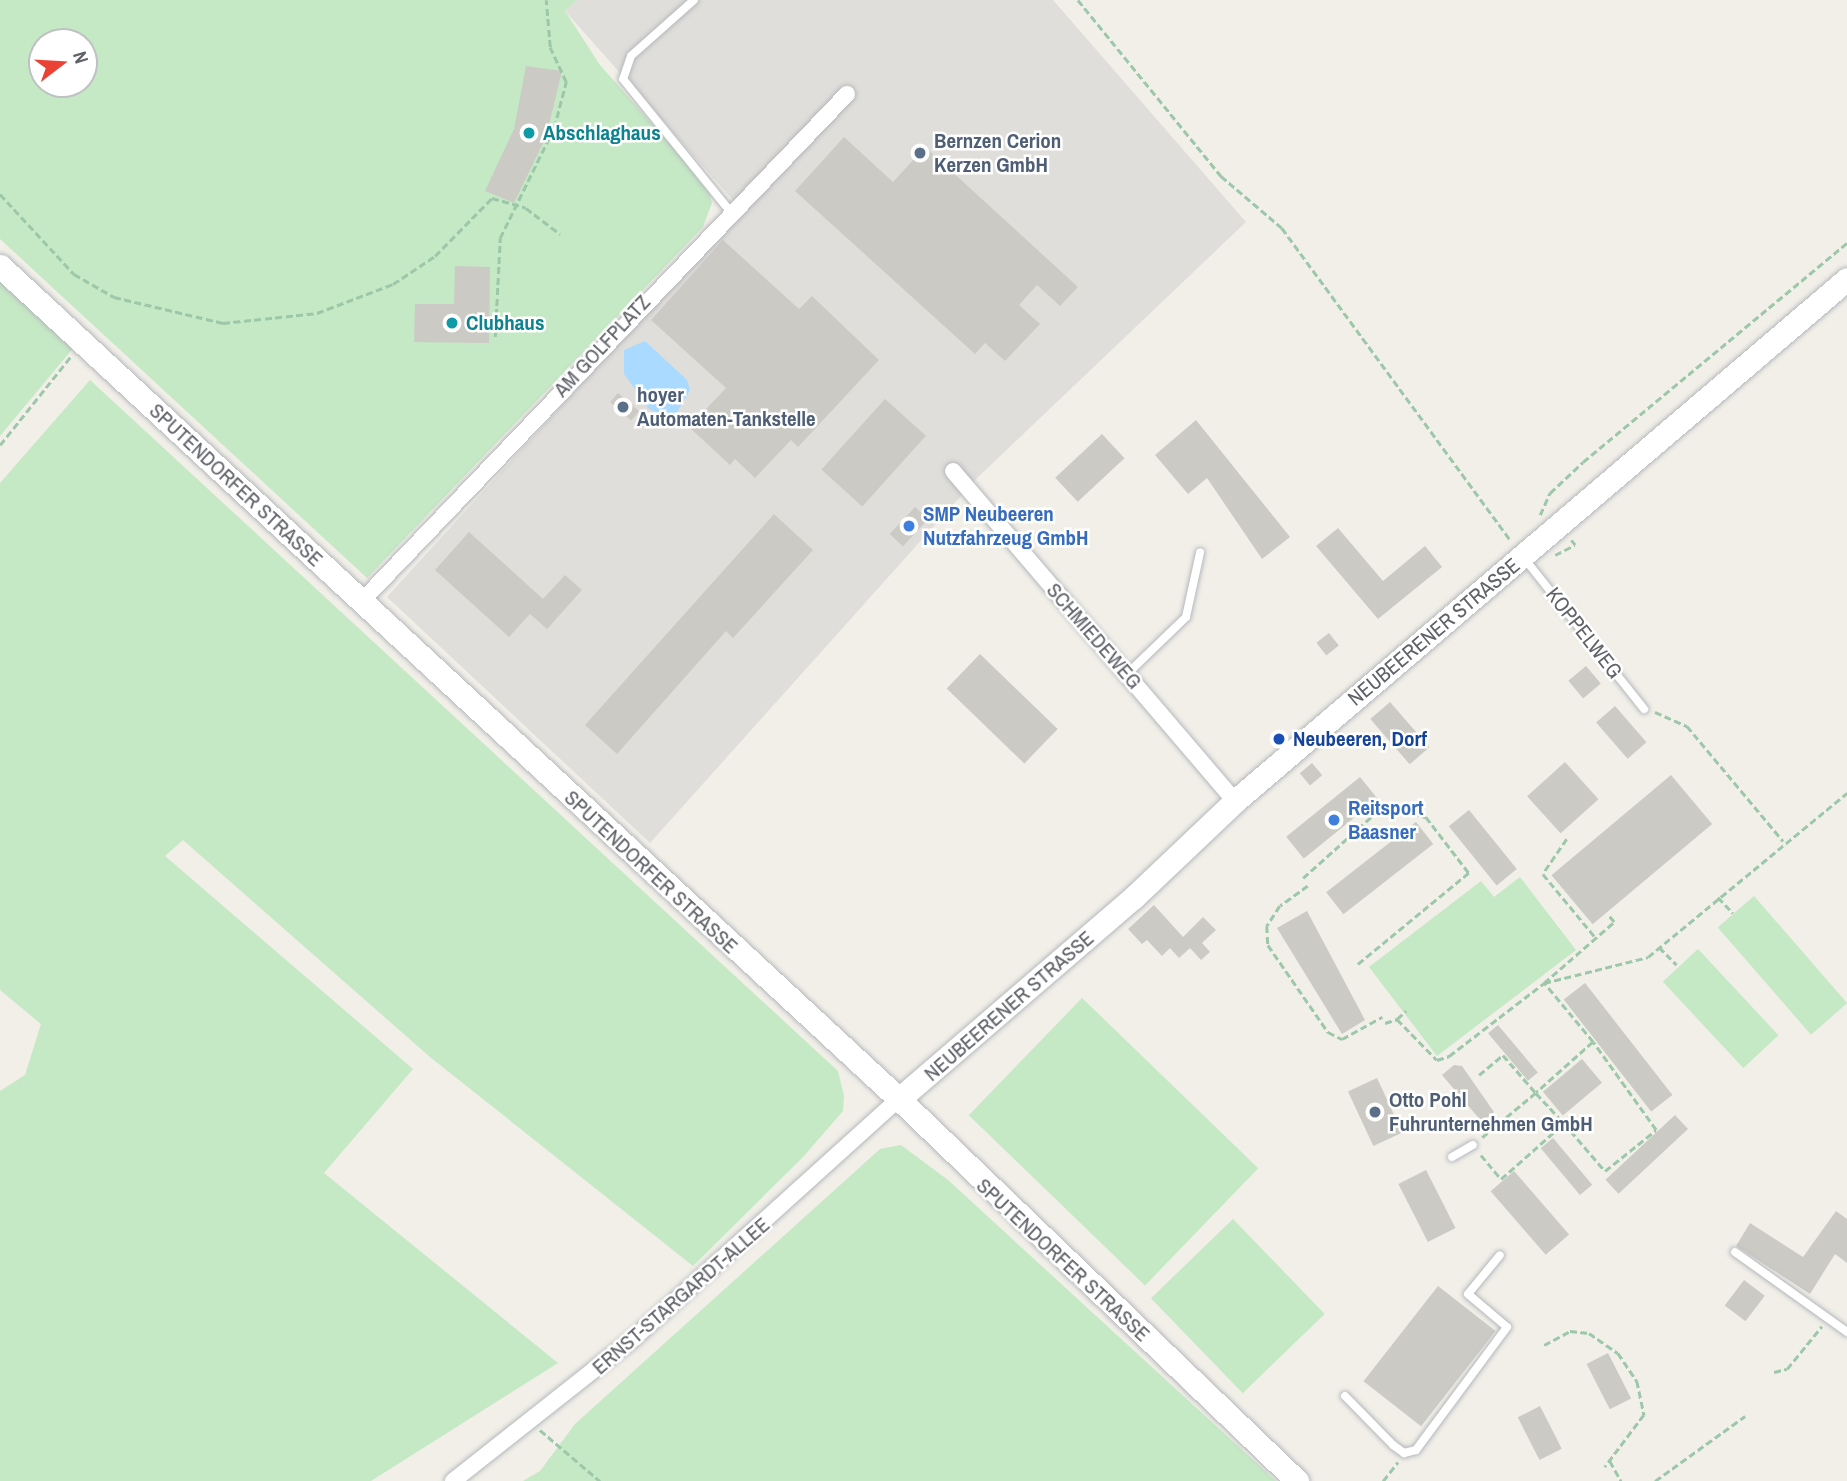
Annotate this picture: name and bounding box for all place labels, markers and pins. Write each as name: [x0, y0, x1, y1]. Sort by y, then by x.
place label: Abschlaghaus: [543, 120, 661, 146]
marker: Abschlaghaus: [521, 125, 537, 141]
place label: Bernzen Cerion Kerzen GmbH: [934, 128, 1061, 178]
marker: Bernzen Cerion Kerzen GmbH: [912, 145, 928, 161]
place label: Clubhaus: [466, 310, 544, 336]
marker: Clubhaus: [444, 315, 460, 331]
place label: hoyer Automaten-Tankstelle: [637, 382, 816, 432]
marker: hoyer Automaten-Tankstelle: [615, 399, 631, 415]
place label: SMP Neubeeren Nutzfahrzeug GmbH: [923, 501, 1089, 551]
marker: SMP Neubeeren Nutzfahrzeug GmbH: [901, 518, 917, 534]
place label: Neubeeren, Dorf: [1293, 726, 1427, 752]
marker: Neubeeren, Dorf: [1271, 731, 1287, 747]
place label: Reitsport Baasner: [1348, 795, 1424, 845]
marker: Reitsport Baasner: [1326, 812, 1342, 828]
place label: Otto Pohl Fuhrunternehmen GmbH: [1389, 1087, 1593, 1137]
marker: Otto Pohl Fuhrunternehmen GmbH: [1367, 1104, 1383, 1120]

